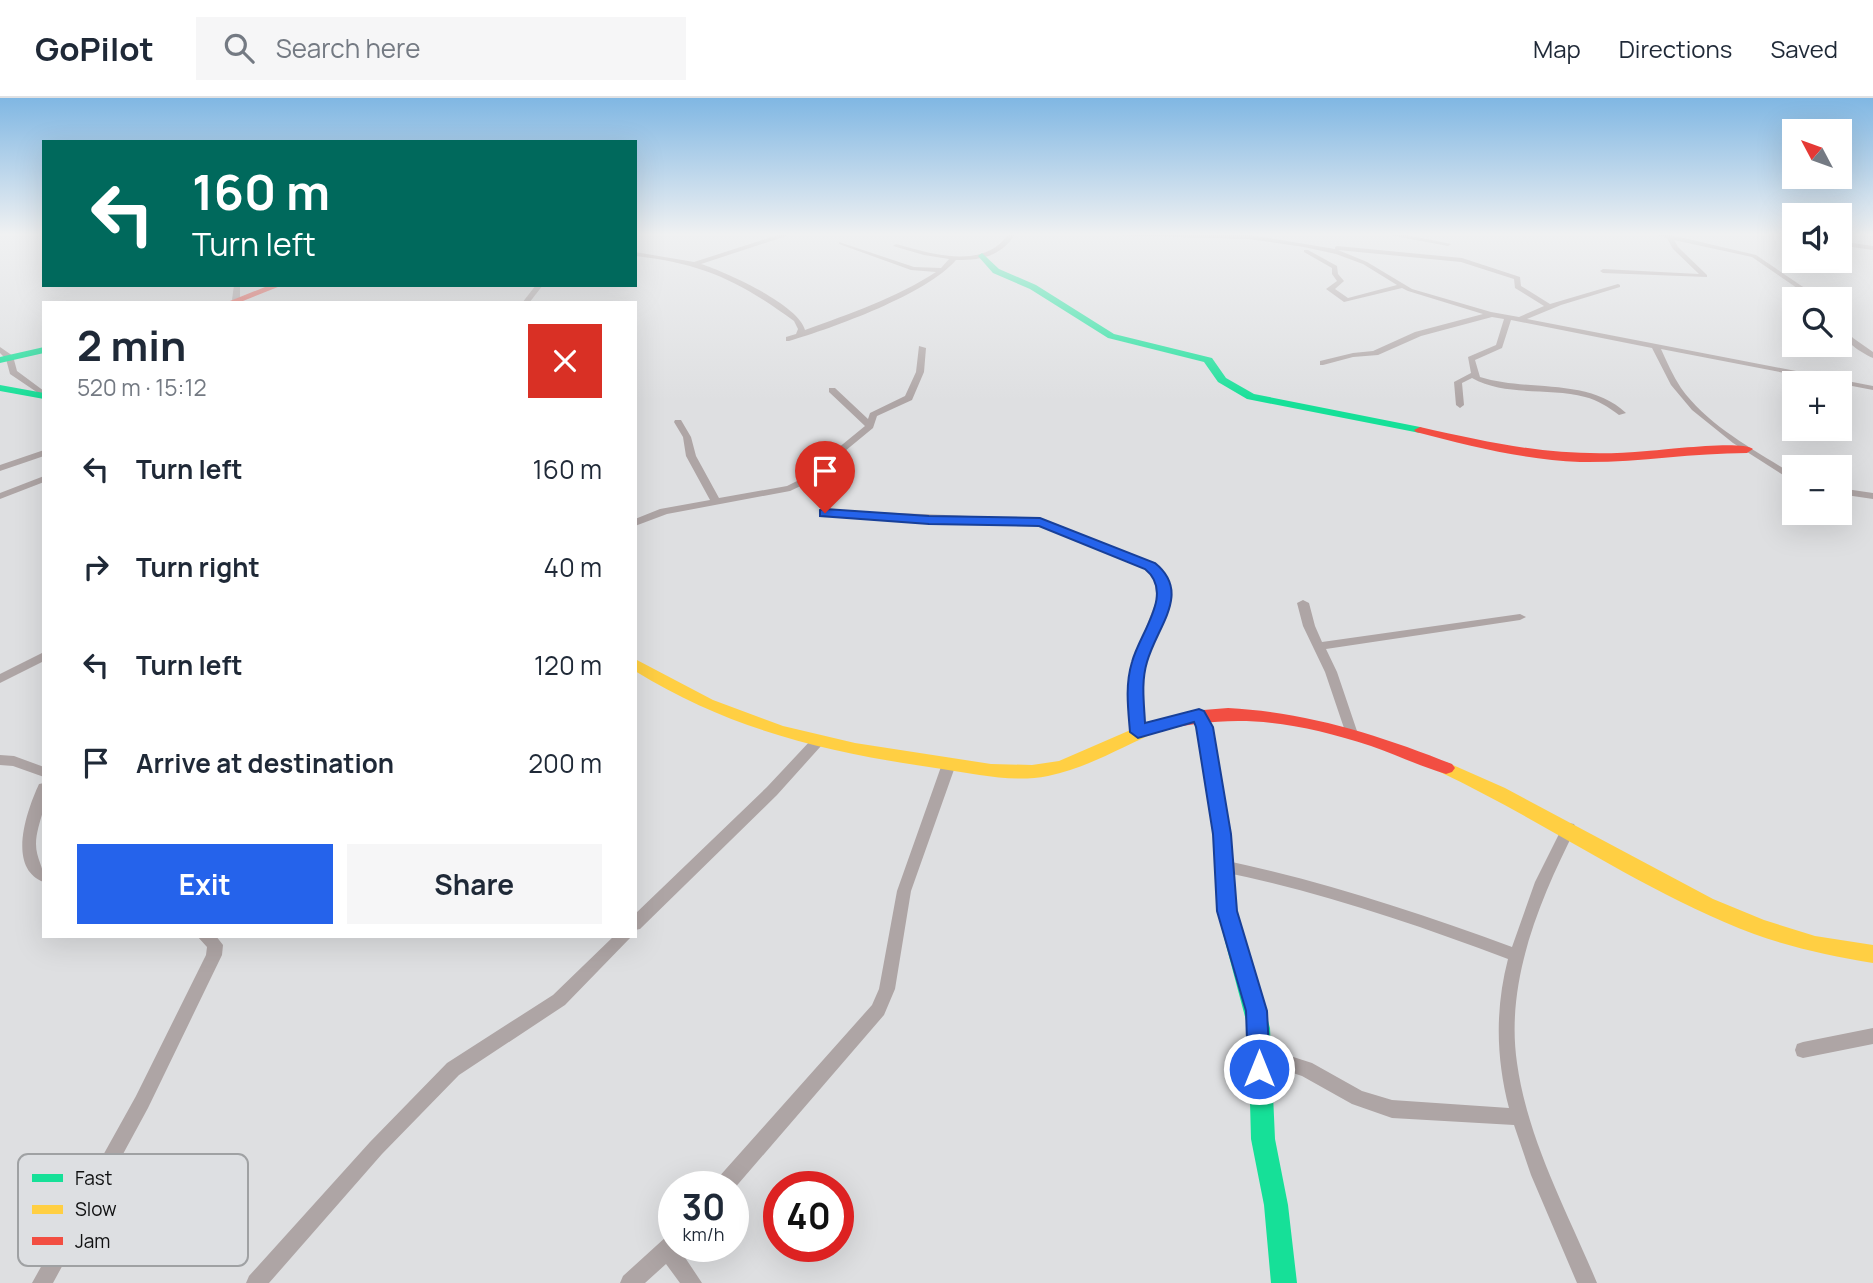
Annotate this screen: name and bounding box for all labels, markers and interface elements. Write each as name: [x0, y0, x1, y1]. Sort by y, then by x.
search box: [196, 17, 686, 80]
text: GoPilot: [35, 26, 154, 71]
icon: search: [220, 29, 258, 67]
text: Search here: [276, 30, 420, 66]
text: Map: [1533, 32, 1581, 65]
text: Directions: [1619, 32, 1732, 65]
text: Saved: [1770, 32, 1838, 65]
north arrow: [1782, 119, 1852, 189]
map controls: [1782, 119, 1852, 525]
text: 160 m: [192, 158, 330, 225]
icon: left: [77, 168, 168, 259]
button: sound: [1782, 203, 1852, 273]
text: Turn left: [192, 222, 316, 266]
button: search: [1782, 287, 1852, 357]
text: 2 min: [77, 316, 186, 374]
button: close: [528, 324, 602, 398]
text: 520 m · 15:12: [77, 371, 207, 403]
button: +: [1782, 371, 1852, 441]
pin: [795, 441, 855, 513]
icon: left: [77, 450, 115, 488]
text: Turn left: [136, 451, 243, 487]
text: 160 m: [533, 451, 602, 487]
icon: arrive: [806, 452, 844, 490]
button: −: [1782, 455, 1852, 525]
icon: right: [77, 548, 115, 586]
text: Turn right: [136, 549, 260, 585]
text: 40 m: [544, 549, 602, 585]
icon: left: [77, 646, 115, 684]
text: Turn left: [136, 647, 243, 683]
text: 120 m: [534, 647, 602, 683]
icon: arrive: [77, 744, 115, 782]
text: Arrive at destination: [136, 745, 394, 781]
text: 200 m: [528, 745, 602, 781]
button: Exit: [77, 844, 333, 924]
button: Share: [347, 844, 602, 924]
position arrow: [1222, 1032, 1296, 1106]
legend: [18, 1154, 248, 1266]
text: Fast: [75, 1165, 112, 1191]
speed limit sign: 40: [763, 1171, 854, 1262]
text: 30: [682, 1183, 725, 1231]
text: Slow: [75, 1196, 117, 1222]
text: km/h: [683, 1222, 724, 1246]
text: Jam: [75, 1228, 110, 1254]

